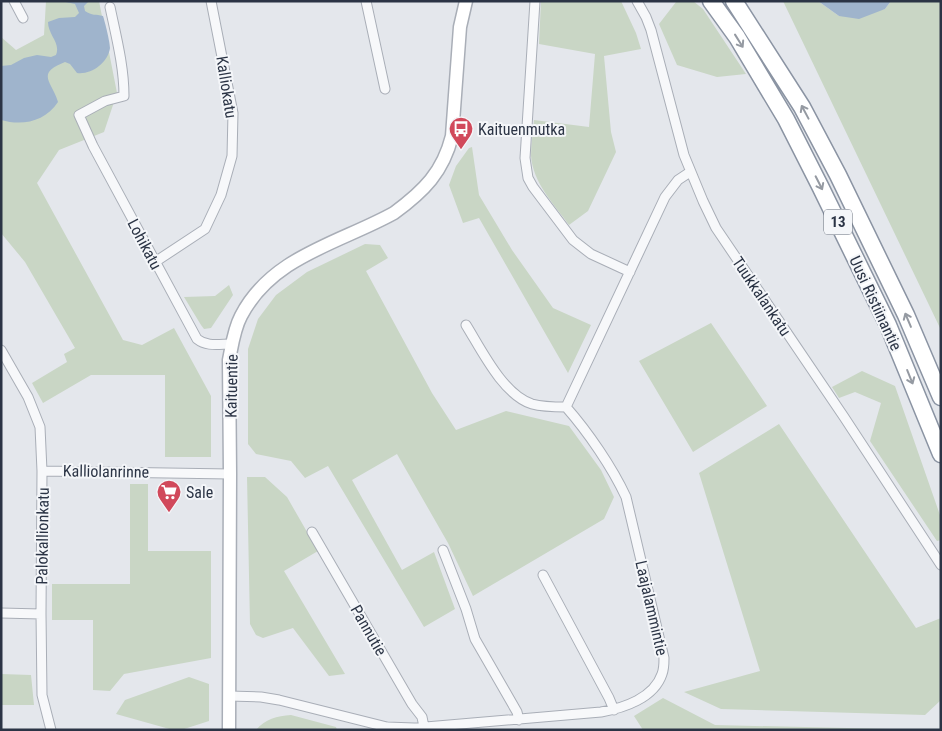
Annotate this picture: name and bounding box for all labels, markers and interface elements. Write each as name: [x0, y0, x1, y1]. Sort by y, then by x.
one-way arrow: [734, 34, 744, 48]
street label: Kalliokatu: [212, 55, 241, 120]
one-way arrow: [799, 105, 809, 120]
bus stop icon: Kaituenmutka: [448, 116, 474, 150]
place label: Kaituenmutka: [478, 120, 565, 139]
one-way arrow: [814, 175, 824, 190]
road number: 13: [824, 210, 852, 234]
street label: Lohikatu: [123, 216, 166, 273]
street label: Tuukkalankatu: [728, 253, 795, 340]
street label: Uusi Ristiinantie: [845, 253, 906, 353]
one-way arrow: [903, 313, 913, 328]
street label: Kaituentie: [221, 354, 242, 418]
one-way arrow: [905, 369, 915, 384]
street label: Kalliolanrinne: [63, 461, 149, 482]
supermarket icon: Sale: [156, 479, 182, 513]
place label: Sale: [186, 483, 213, 502]
street label: Palokallionkatu: [32, 487, 53, 585]
street label: Laajalammintie: [631, 559, 672, 657]
street label: Pannutie: [346, 601, 391, 659]

